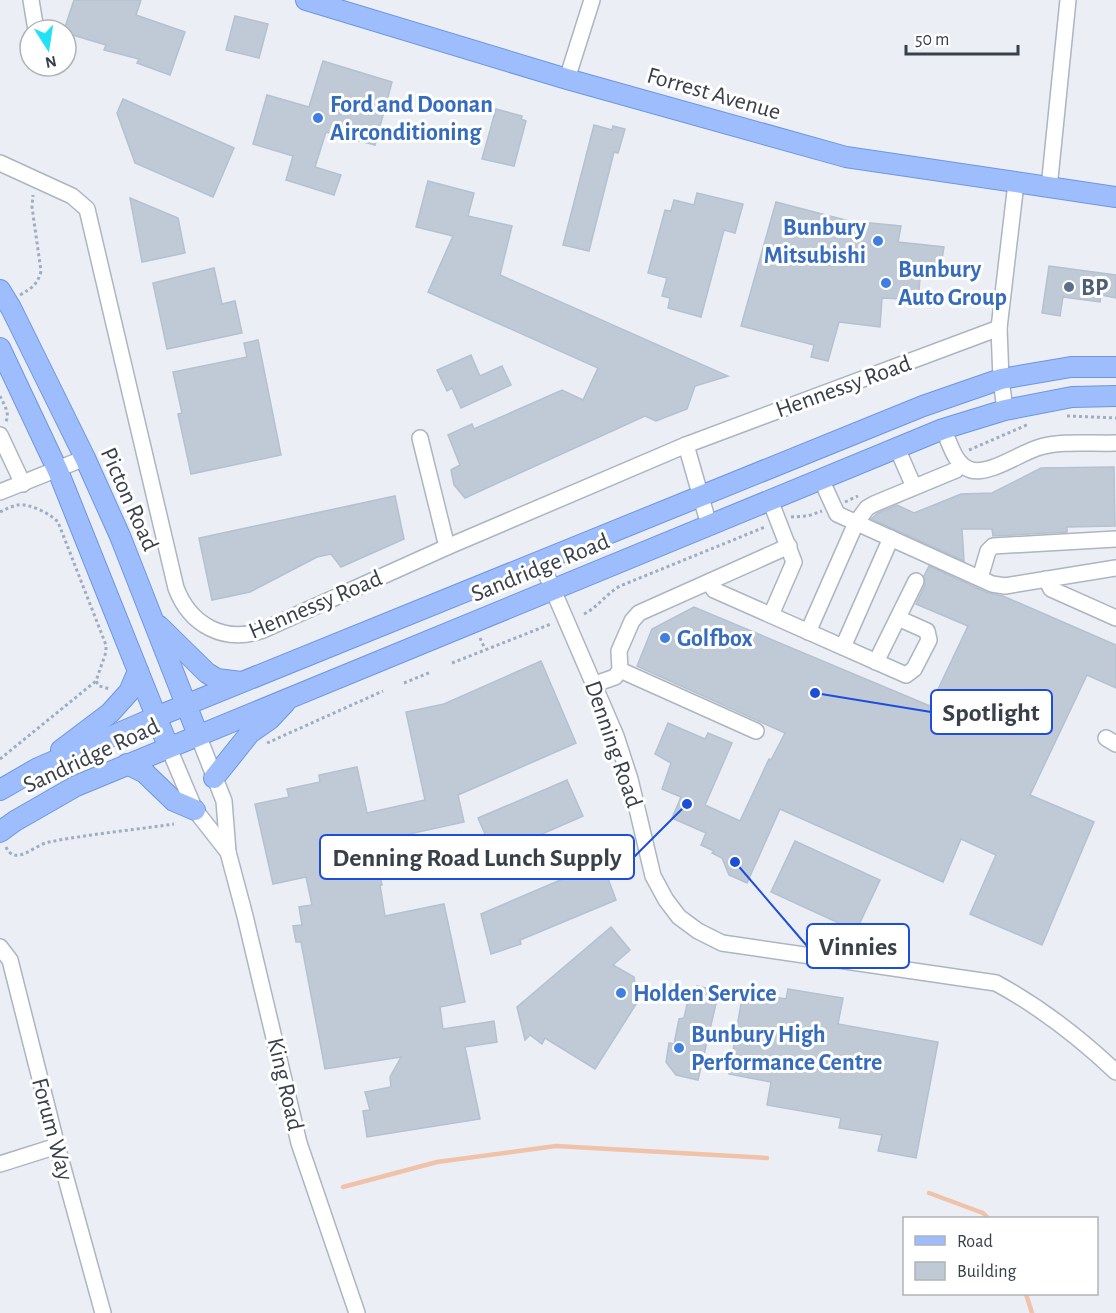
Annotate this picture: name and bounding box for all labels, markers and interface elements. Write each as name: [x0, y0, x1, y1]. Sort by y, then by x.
north arrow: [18, 18, 78, 78]
scale bar: [906, 18, 1018, 56]
text: 50 m: [915, 31, 949, 49]
text: N: [44, 53, 58, 71]
street label: Forrest Avenue: [644, 63, 783, 125]
place label: Ford and Doonan Airconditioning: [330, 93, 493, 145]
marker: Ford and Doonan Airconditioning: [311, 111, 325, 125]
place label: Bunbury Mitsubishi: [764, 216, 866, 268]
marker: Bunbury Mitsubishi: [871, 234, 885, 248]
place label: Bunbury Auto Group: [898, 258, 1007, 310]
marker: Bunbury Auto Group: [879, 276, 893, 290]
place label: BP: [1081, 276, 1108, 300]
marker: BP: [1062, 280, 1076, 294]
street label: Hennessy Road: [772, 351, 914, 423]
street label: Picton Road: [96, 444, 163, 555]
street label: Sandridge Road: [468, 529, 613, 607]
street label: Hennessy Road: [245, 566, 386, 644]
place label: Golfbox: [677, 627, 753, 651]
marker: Golfbox: [658, 631, 672, 645]
street label: Denning Road: [580, 678, 646, 811]
callout: Spotlight: [931, 690, 1052, 734]
text: Spotlight: [942, 700, 1040, 726]
street label: Sandridge Road: [20, 714, 163, 798]
callout: Denning Road Lunch Supply: [320, 835, 634, 879]
text: Denning Road Lunch Supply: [332, 845, 622, 871]
callout: Vinnies: [807, 924, 909, 968]
text: Vinnies: [819, 934, 897, 960]
place label: Holden Service: [633, 982, 777, 1006]
marker: Holden Service: [614, 986, 628, 1000]
place label: Bunbury High Performance Centre: [691, 1023, 882, 1075]
street label: King Road: [263, 1035, 307, 1133]
marker: Bunbury High Performance Centre: [672, 1041, 686, 1055]
street label: Forum Way: [27, 1075, 77, 1183]
legend: [903, 1217, 1098, 1295]
text: Road: [957, 1233, 993, 1251]
text: Building: [957, 1263, 1017, 1281]

